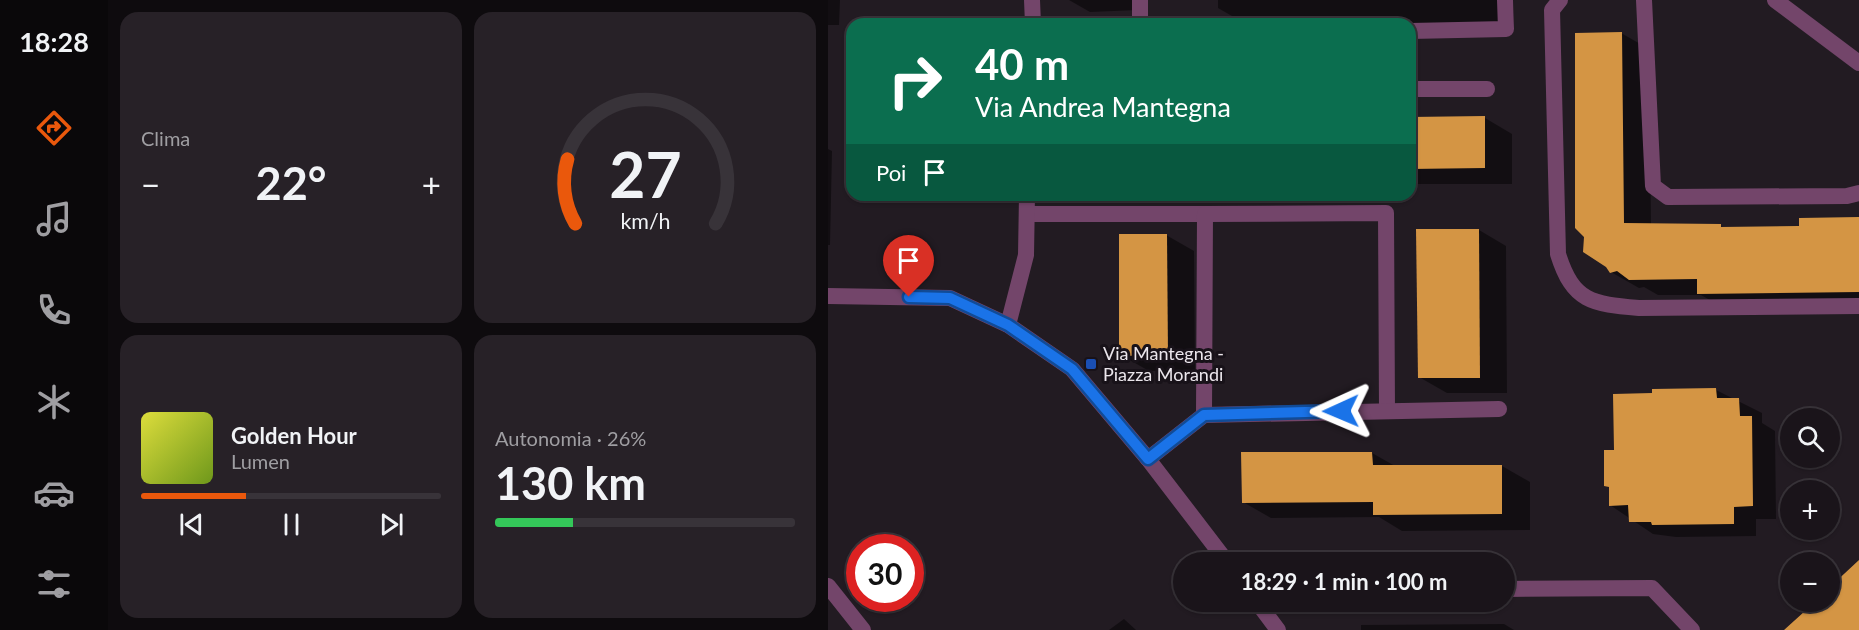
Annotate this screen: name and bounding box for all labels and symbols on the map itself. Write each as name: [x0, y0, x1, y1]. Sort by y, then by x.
pin: [883, 235, 934, 297]
place label: Via Mantegna - Piazza Morandi: [1103, 342, 1224, 385]
marker: Via Mantegna - Piazza Morandi: [1084, 357, 1098, 371]
position arrow: [1309, 379, 1373, 443]
speed limit sign: 30: [846, 534, 924, 612]

